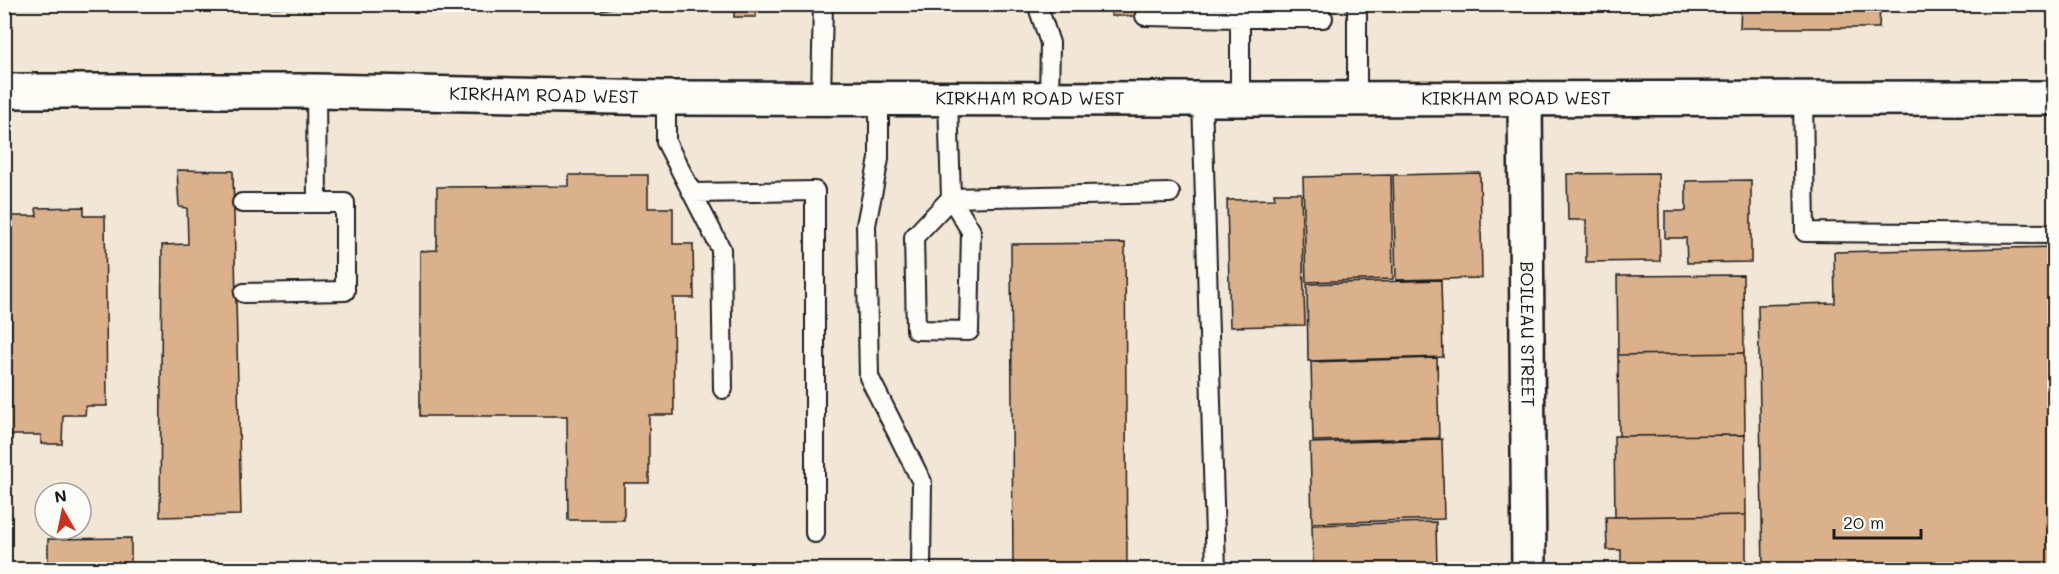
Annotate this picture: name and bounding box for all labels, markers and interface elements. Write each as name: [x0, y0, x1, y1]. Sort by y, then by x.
street label: KIRKHAM ROAD WEST: [449, 81, 639, 108]
street label: KIRKHAM ROAD WEST: [935, 86, 1125, 110]
street label: KIRKHAM ROAD WEST: [1421, 86, 1611, 110]
street label: BOILEAU STREET: [1515, 261, 1541, 407]
north arrow: [33, 481, 93, 541]
text: N: [53, 484, 68, 507]
scale bar: [1834, 502, 1921, 540]
text: 20 m: [1843, 510, 1884, 534]

